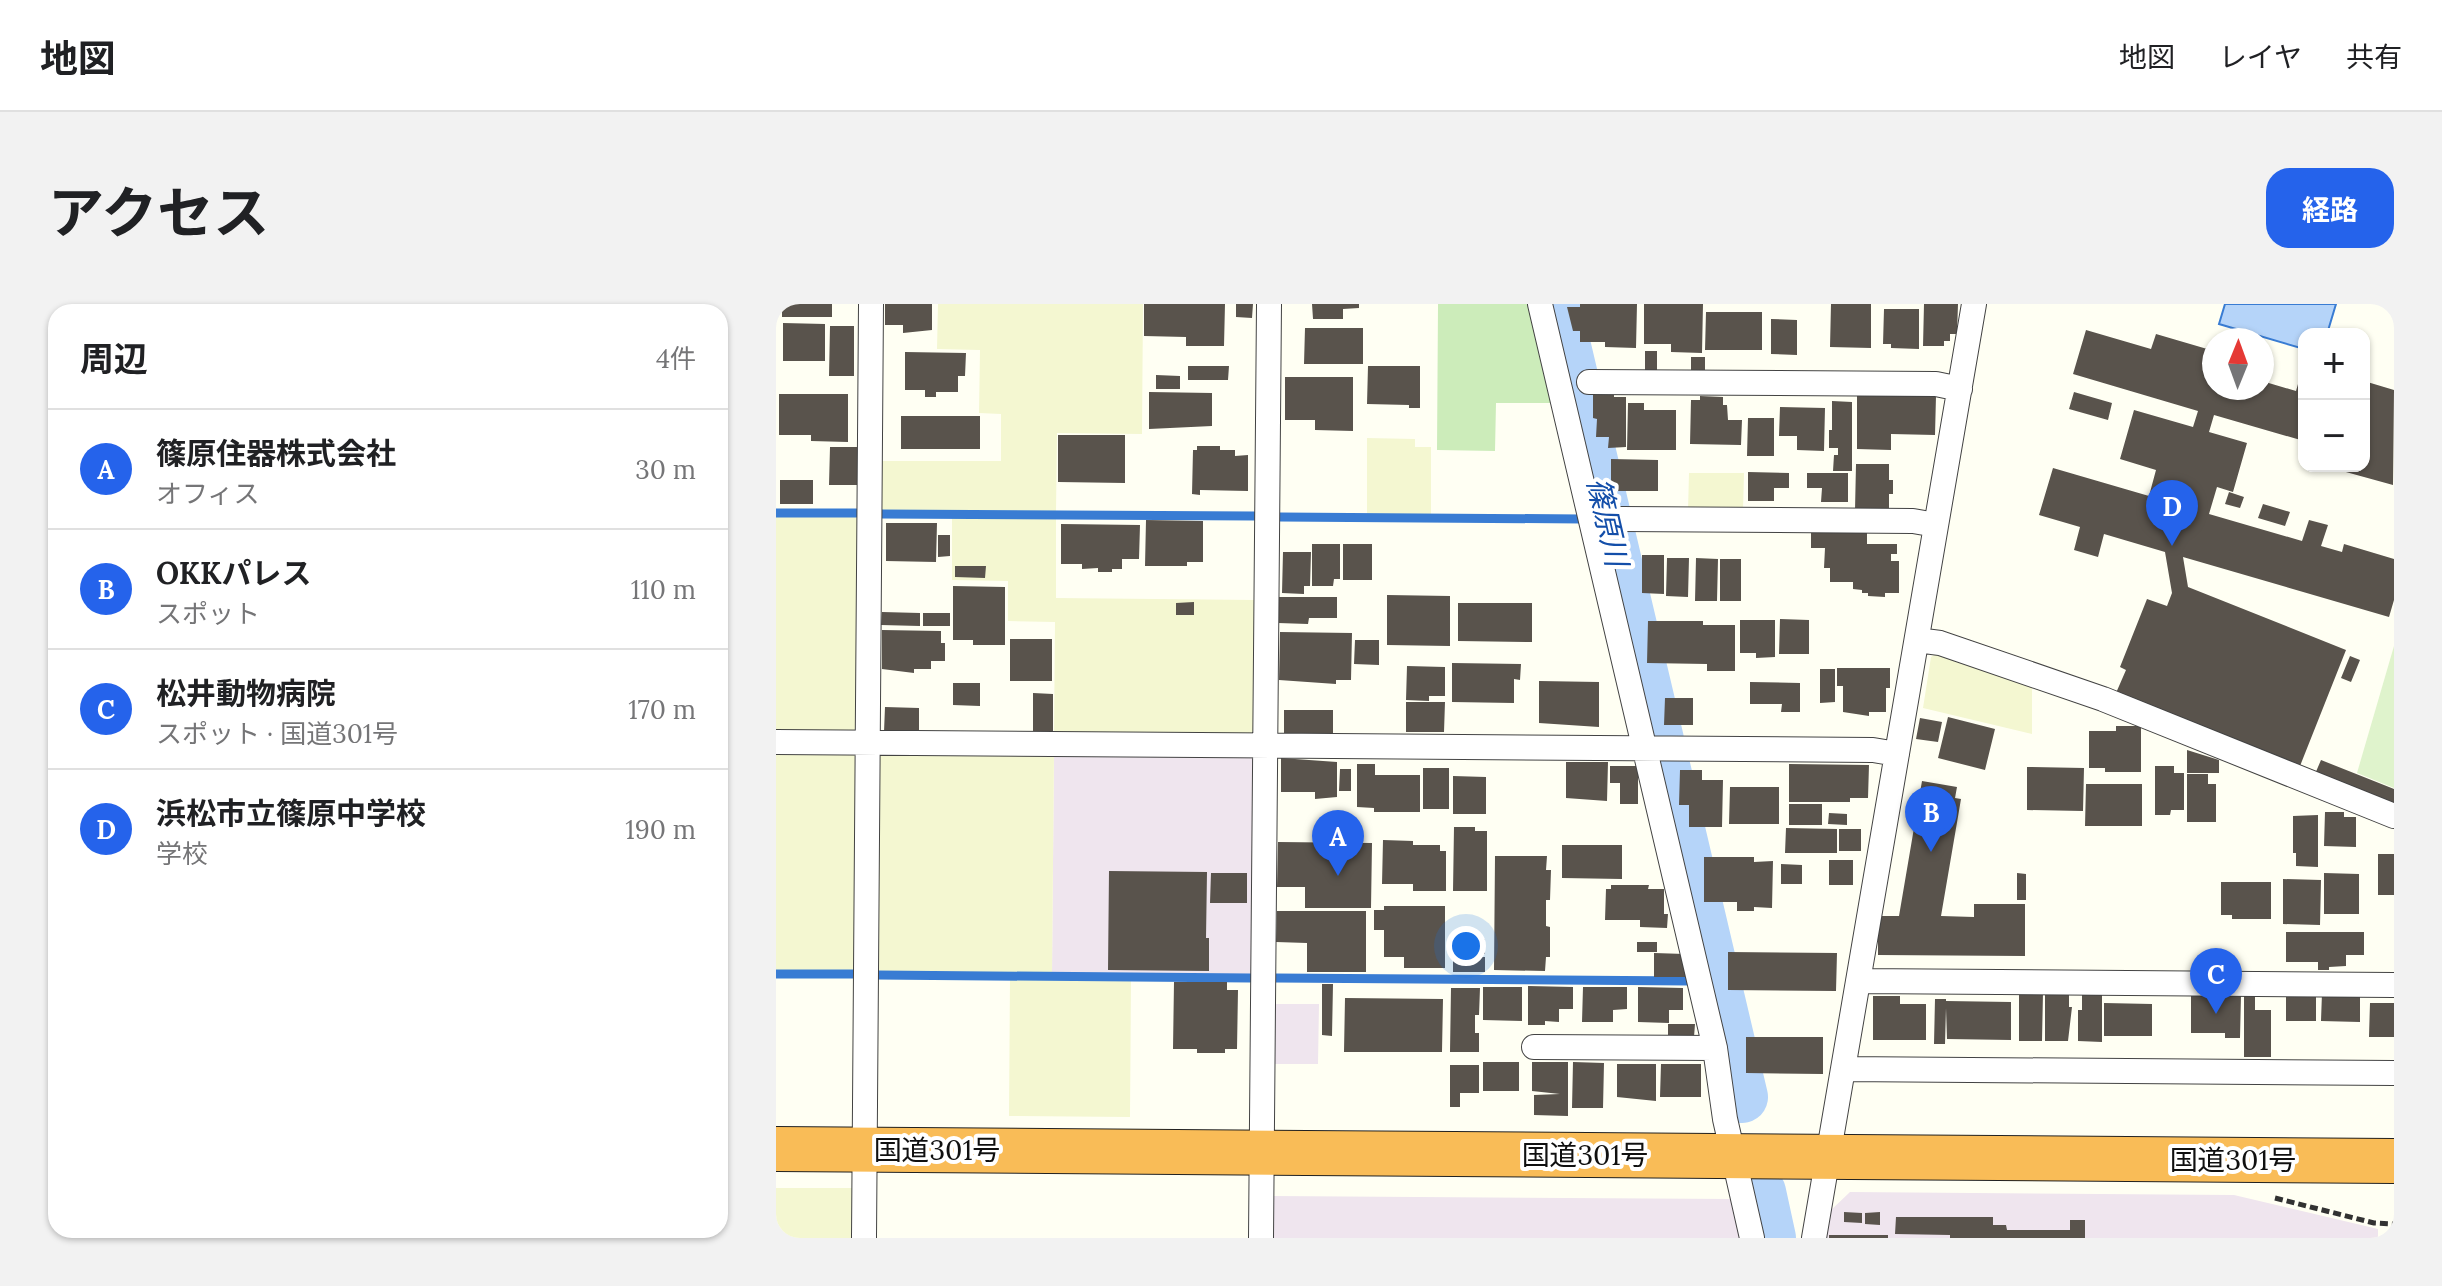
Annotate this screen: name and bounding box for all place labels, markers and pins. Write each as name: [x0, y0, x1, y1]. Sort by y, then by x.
pin: D: [2146, 480, 2198, 546]
pin: B: [1905, 786, 1957, 852]
pin: A: [1312, 810, 1364, 876]
pin: C: [2190, 948, 2242, 1014]

